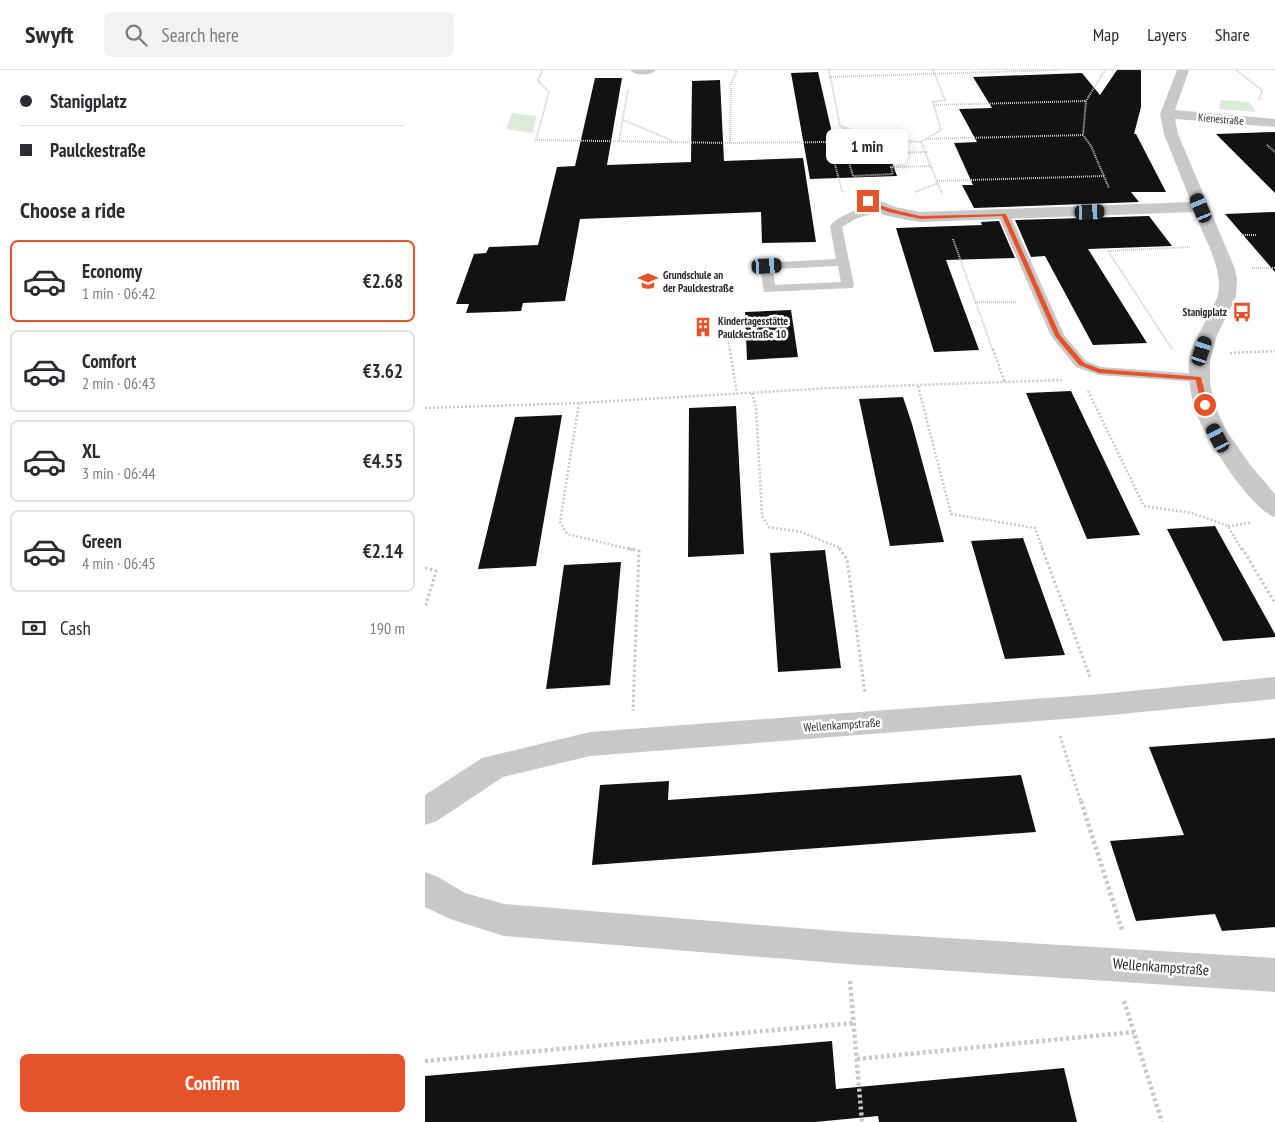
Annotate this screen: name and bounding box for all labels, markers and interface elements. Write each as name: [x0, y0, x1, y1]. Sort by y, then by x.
search box: [104, 12, 454, 57]
text: Swyft: [25, 19, 74, 50]
icon: search: [122, 21, 150, 49]
text: Search here: [162, 23, 239, 47]
text: Map: [1093, 23, 1119, 46]
text: Layers: [1147, 23, 1187, 46]
text: Share: [1215, 23, 1250, 46]
text: Stanigplatz: [50, 89, 127, 113]
street label: Kienestraße: [1198, 110, 1245, 128]
callout: 1 min: [827, 128, 909, 164]
text: 1 min: [851, 136, 883, 156]
text: Paulckestraße: [50, 138, 146, 162]
route end: [857, 190, 879, 212]
car: [1188, 191, 1213, 225]
text: Choose a ride: [20, 196, 125, 224]
car: [1074, 204, 1105, 220]
car: [751, 258, 782, 274]
icon: car: [22, 259, 67, 304]
text: Economy: [82, 259, 142, 283]
place label: Grundschule an der Paulckestraße: [663, 268, 734, 295]
text: €2.68: [363, 269, 403, 293]
school or university icon: Grundschule an der Paulckestraße: [637, 270, 659, 292]
text: 1 min · 06:42: [82, 283, 156, 303]
bus stop icon: Stanigplatz: [1231, 301, 1253, 323]
place label: Stanigplatz: [1183, 305, 1227, 319]
place label: Kindertagesstätte Paulckestraße 10: [718, 314, 788, 341]
building icon: Kindertagesstätte Paulckestraße 10: [692, 316, 714, 338]
car: [1190, 334, 1213, 368]
icon: car: [22, 349, 67, 394]
text: Comfort: [82, 349, 136, 373]
text: €3.62: [363, 359, 403, 383]
text: 2 min · 06:43: [82, 373, 156, 393]
route start: [1194, 394, 1216, 416]
car: [1204, 421, 1231, 455]
icon: car: [22, 439, 67, 484]
text: XL: [82, 439, 100, 463]
text: €4.55: [363, 449, 403, 473]
text: 3 min · 06:44: [82, 463, 156, 483]
icon: car: [22, 529, 67, 574]
text: Green: [82, 529, 122, 553]
text: €2.14: [363, 539, 403, 563]
text: 4 min · 06:45: [82, 553, 156, 573]
icon: cash: [20, 614, 48, 642]
text: Cash: [60, 616, 91, 640]
text: 190 m: [370, 618, 405, 638]
street label: Wellenkampstraße: [803, 714, 881, 735]
street label: Wellenkampstraße: [1112, 954, 1210, 979]
button: Confirm: [20, 1054, 405, 1112]

